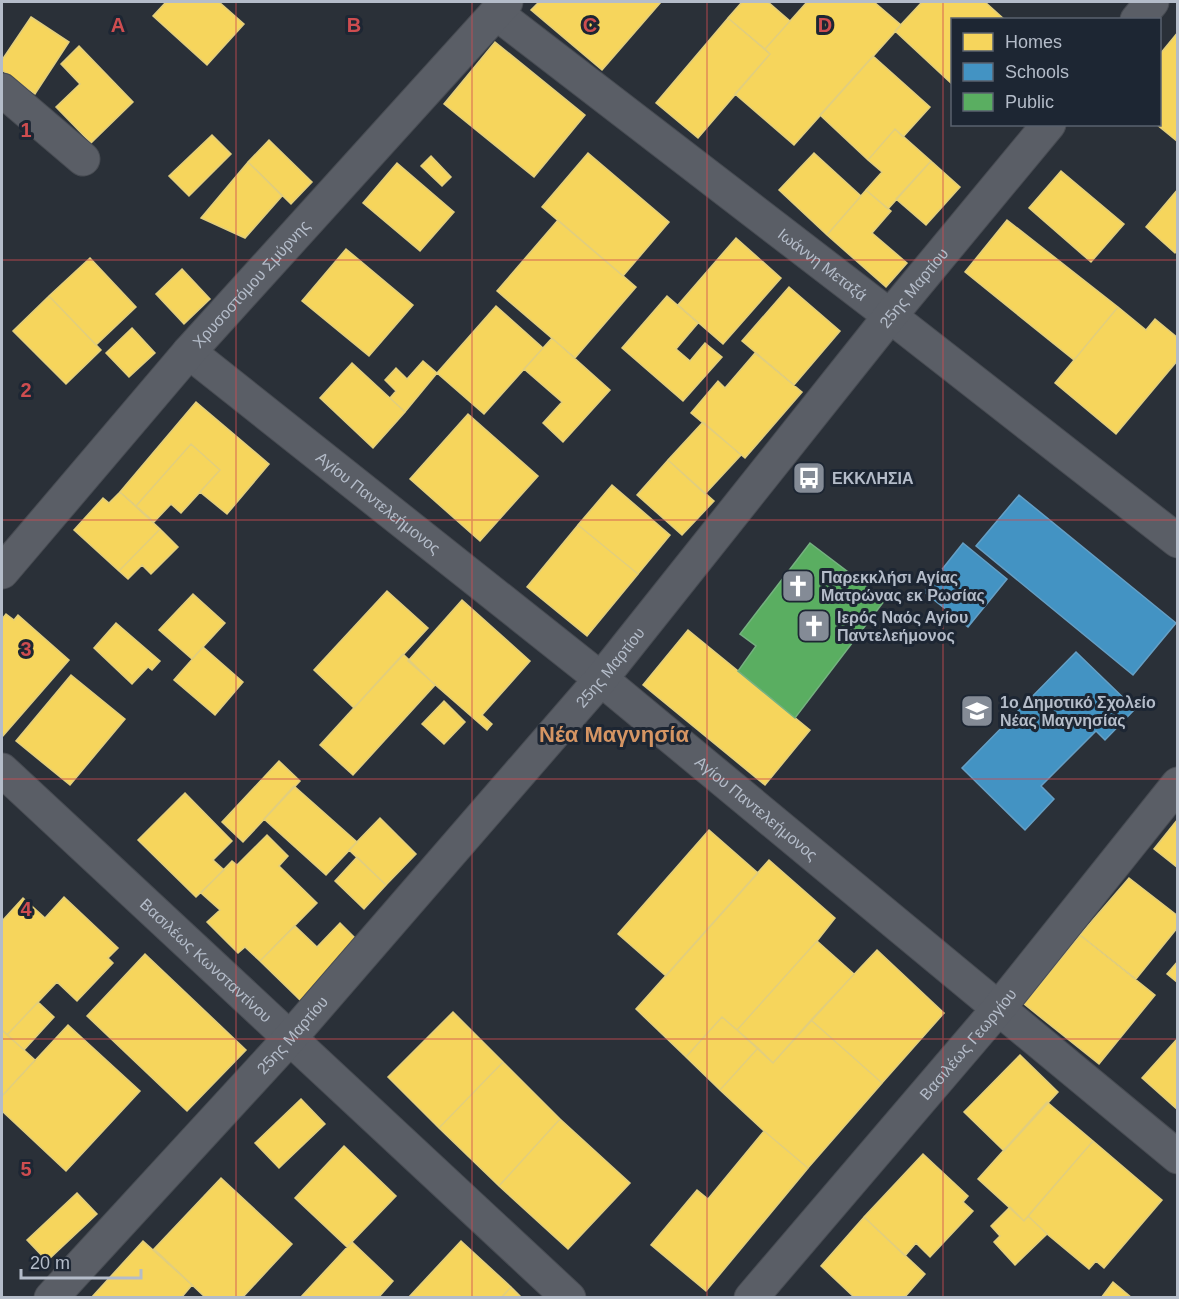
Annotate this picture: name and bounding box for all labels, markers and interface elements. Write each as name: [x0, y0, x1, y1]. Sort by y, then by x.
text: A: [111, 14, 125, 36]
text: B: [347, 14, 361, 36]
text: C: [583, 14, 597, 36]
text: D: [818, 14, 832, 36]
legend: [951, 18, 1161, 126]
text: Homes: [1005, 32, 1062, 52]
text: Schools: [1005, 62, 1069, 82]
text: Public: [1005, 92, 1054, 112]
text: 1: [20, 119, 32, 141]
street label: Χρυσοστόμου Σμύρνης: [190, 217, 313, 351]
street label: Ιωάννη Μεταξά: [775, 225, 870, 304]
street label: 25ης Μαρτίου: [876, 245, 952, 331]
text: 2: [20, 379, 32, 401]
street label: Αγίου Παντελεήμονος: [313, 449, 444, 557]
bus stop icon: ΕΚΚΛΗΣΙΑ: [791, 460, 827, 496]
place label: ΕΚΚΛΗΣΙΑ: [832, 470, 914, 487]
church icon: Παρεκκλήσι Αγίας Ματρώνας εκ Ρωσίας: [780, 568, 816, 604]
place label: Παρεκκλήσι Αγίας Ματρώνας εκ Ρωσίας: [821, 569, 985, 605]
church icon: Ιερός Ναός Αγίου Παντελεήμονος: [796, 608, 832, 644]
place label: Ιερός Ναός Αγίου Παντελεήμονος: [837, 609, 968, 645]
street label: 25ης Μαρτίου: [573, 624, 648, 711]
text: 3: [20, 638, 32, 660]
school or university icon: 1ο Δημοτικό Σχολείο Νέας Μαγνησίας: [959, 693, 995, 729]
place label: 1ο Δημοτικό Σχολείο Νέας Μαγνησίας: [1000, 694, 1156, 730]
district label: Νέα Μαγνησία: [539, 722, 689, 747]
street label: Αγίου Παντελεήμονος: [692, 753, 821, 864]
street label: Βασιλέως Κωνσταντίνου: [137, 895, 275, 1026]
text: 4: [20, 898, 32, 920]
street label: Βασιλέως Γεωργίου: [916, 985, 1020, 1103]
street label: 25ης Μαρτίου: [254, 993, 331, 1077]
text: 5: [20, 1158, 32, 1180]
scale bar: [21, 1242, 141, 1280]
text: 20 m: [30, 1253, 70, 1273]

